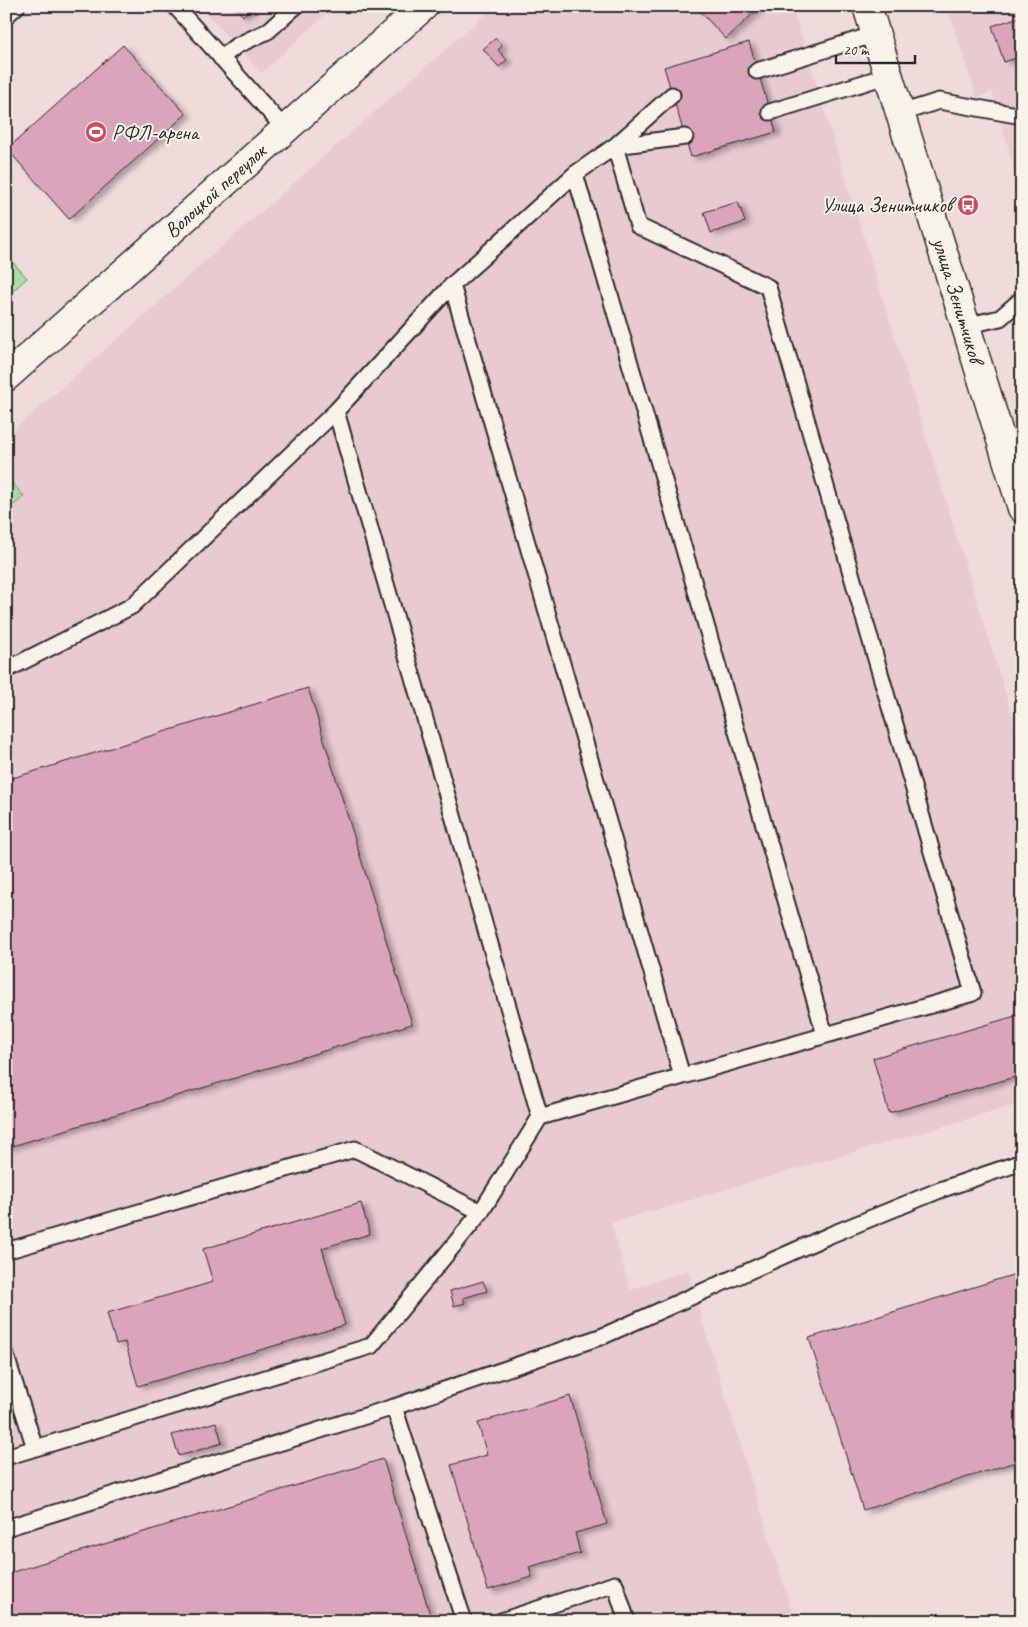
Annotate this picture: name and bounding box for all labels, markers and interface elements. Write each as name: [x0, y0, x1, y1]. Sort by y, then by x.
scale bar: [836, 32, 914, 64]
text: 20 m: [843, 41, 870, 60]
place label: РФЛ-арена: [112, 119, 201, 145]
sports icon: РФЛ-арена: [84, 120, 108, 144]
street label: Волоцкой переулок: [159, 137, 273, 243]
place label: Улица Зенитчиков: [822, 192, 957, 218]
bus stop icon: Улица Зенитчиков: [956, 193, 980, 217]
street label: улица Зенитчиков: [926, 233, 991, 370]

